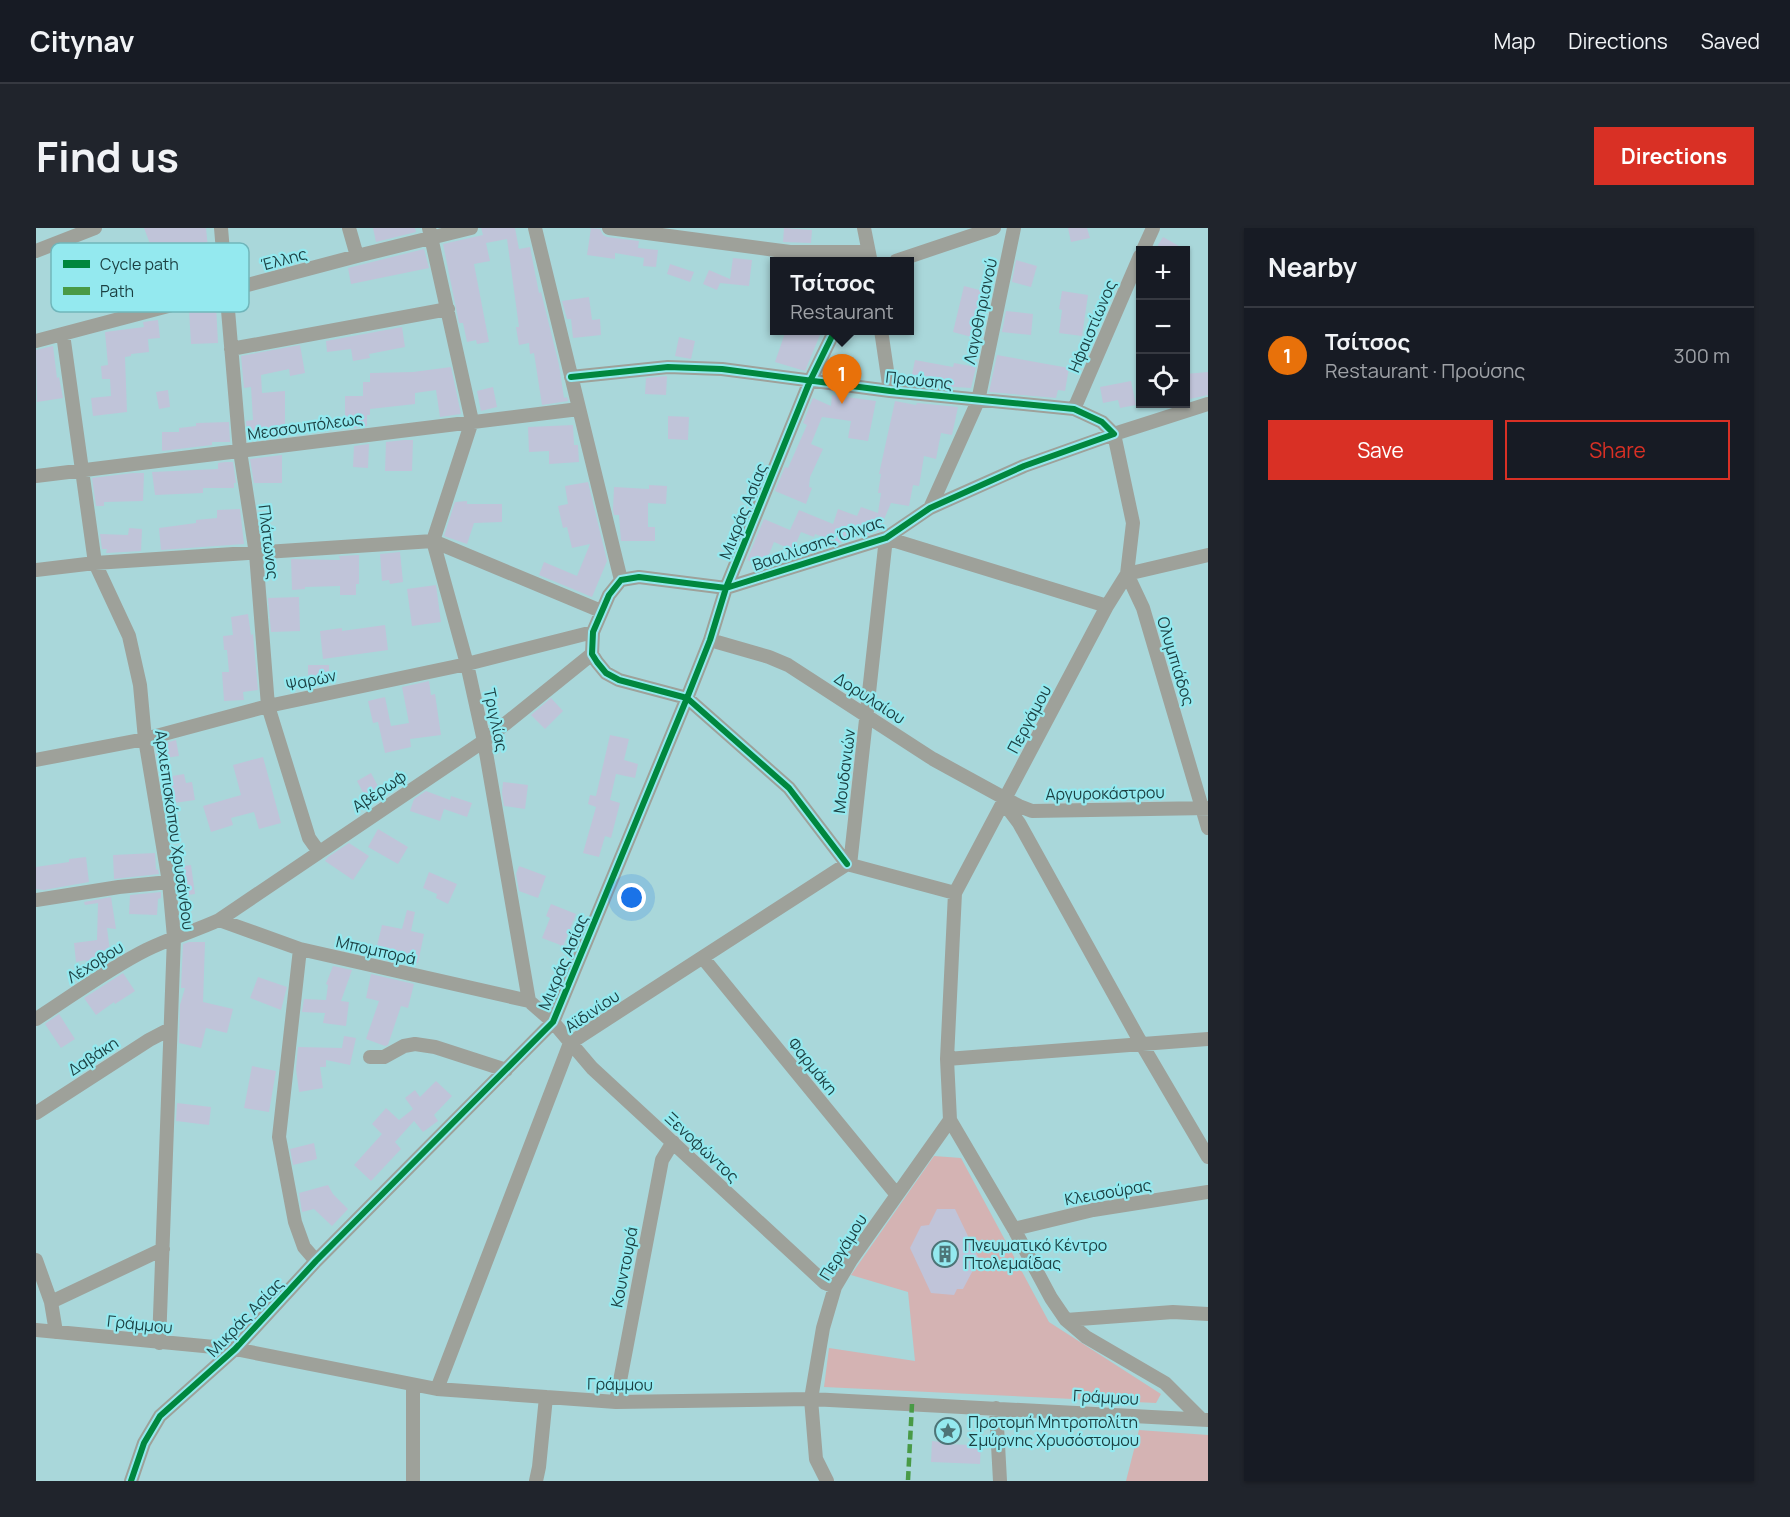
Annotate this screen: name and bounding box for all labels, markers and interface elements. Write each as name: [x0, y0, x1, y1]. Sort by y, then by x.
text: Citynav: [30, 22, 134, 60]
text: Map: [1494, 27, 1535, 55]
text: Directions: [1568, 27, 1668, 55]
text: Saved: [1701, 27, 1760, 55]
text: Find us: [36, 127, 179, 185]
button: Directions: [1594, 127, 1754, 185]
street label: Έλλης: [259, 242, 309, 276]
legend: [51, 243, 249, 312]
map controls: [1136, 246, 1190, 408]
button: +: [1136, 246, 1190, 300]
text: Nearby: [1268, 249, 1357, 285]
text: Cycle path: [100, 253, 179, 275]
street label: Λαγοθηριανού: [958, 256, 1002, 366]
popup: [770, 257, 914, 335]
text: Τσίτσος: [790, 268, 875, 298]
street label: Ηφαιστίωνος: [1063, 276, 1121, 376]
text: Path: [100, 280, 134, 302]
text: Restaurant: [790, 298, 894, 325]
button: −: [1136, 300, 1190, 354]
text: Τσίτσος: [1325, 327, 1410, 357]
text: 1: [1283, 342, 1292, 369]
text: 300 m: [1674, 342, 1730, 369]
pin: 1: [822, 354, 862, 404]
button: locate: [1136, 354, 1190, 408]
text: Restaurant · Προύσης: [1325, 357, 1525, 384]
street label: Προύσης: [884, 366, 954, 394]
street label: Μεσσουπόλεως: [246, 407, 364, 445]
button: Save: [1268, 420, 1493, 480]
button: Share: [1505, 420, 1730, 480]
street label: Μικράς Ασίας: [714, 459, 772, 562]
street label: Πλάτωνος: [254, 503, 285, 581]
street label: Βασιλίσσης Όλγας: [749, 510, 887, 576]
street label: Ολυμπιάδος: [1152, 614, 1200, 708]
street label: Ψαρών: [284, 664, 338, 696]
street label: Δορυλαίου: [830, 667, 910, 729]
street label: Περγάμου: [1002, 681, 1056, 757]
street label: Τριγλίας: [479, 686, 513, 754]
street label: Μουδανιών: [828, 727, 860, 815]
street label: Αρχιεπισκόπου Χρυσάνθου: [150, 729, 200, 931]
street label: Αβέρωφ: [348, 765, 410, 817]
street label: Αργυροκάστρου: [1045, 781, 1165, 805]
your location: [617, 883, 646, 912]
street label: Μικράς Ασίας: [533, 911, 593, 1013]
street label: Μπομπορά: [334, 930, 418, 970]
street label: Λέχοβου: [62, 936, 128, 988]
street label: Αϊδινίου: [560, 985, 624, 1037]
street label: Δαβάκη: [63, 1031, 123, 1081]
street label: Φαρμάκη: [783, 1033, 843, 1099]
street label: Ξενοφώντος: [660, 1107, 744, 1187]
street label: Κλεισούρας: [1063, 1174, 1153, 1210]
street label: Περγάμου: [814, 1210, 872, 1284]
street label: Κουντουρά: [605, 1225, 643, 1309]
place label: Πνευματικό Κέντρο Πτολεμαίδας: [964, 1234, 1107, 1274]
building icon: Πνευματικό Κέντρο Πτολεμαίδας: [930, 1239, 960, 1269]
street label: Μικράς Ασίας: [202, 1273, 288, 1361]
street label: Γράμμου: [106, 1310, 174, 1338]
street label: Γράμμου: [587, 1372, 653, 1396]
street label: Γράμμου: [1073, 1384, 1139, 1410]
place label: Προτομή Μητροπολίτη Σμύρνης Χρυσόστομου: [968, 1411, 1139, 1451]
place icon: Προτομή Μητροπολίτη Σμύρνης Χρυσόστομου: [933, 1416, 963, 1446]

